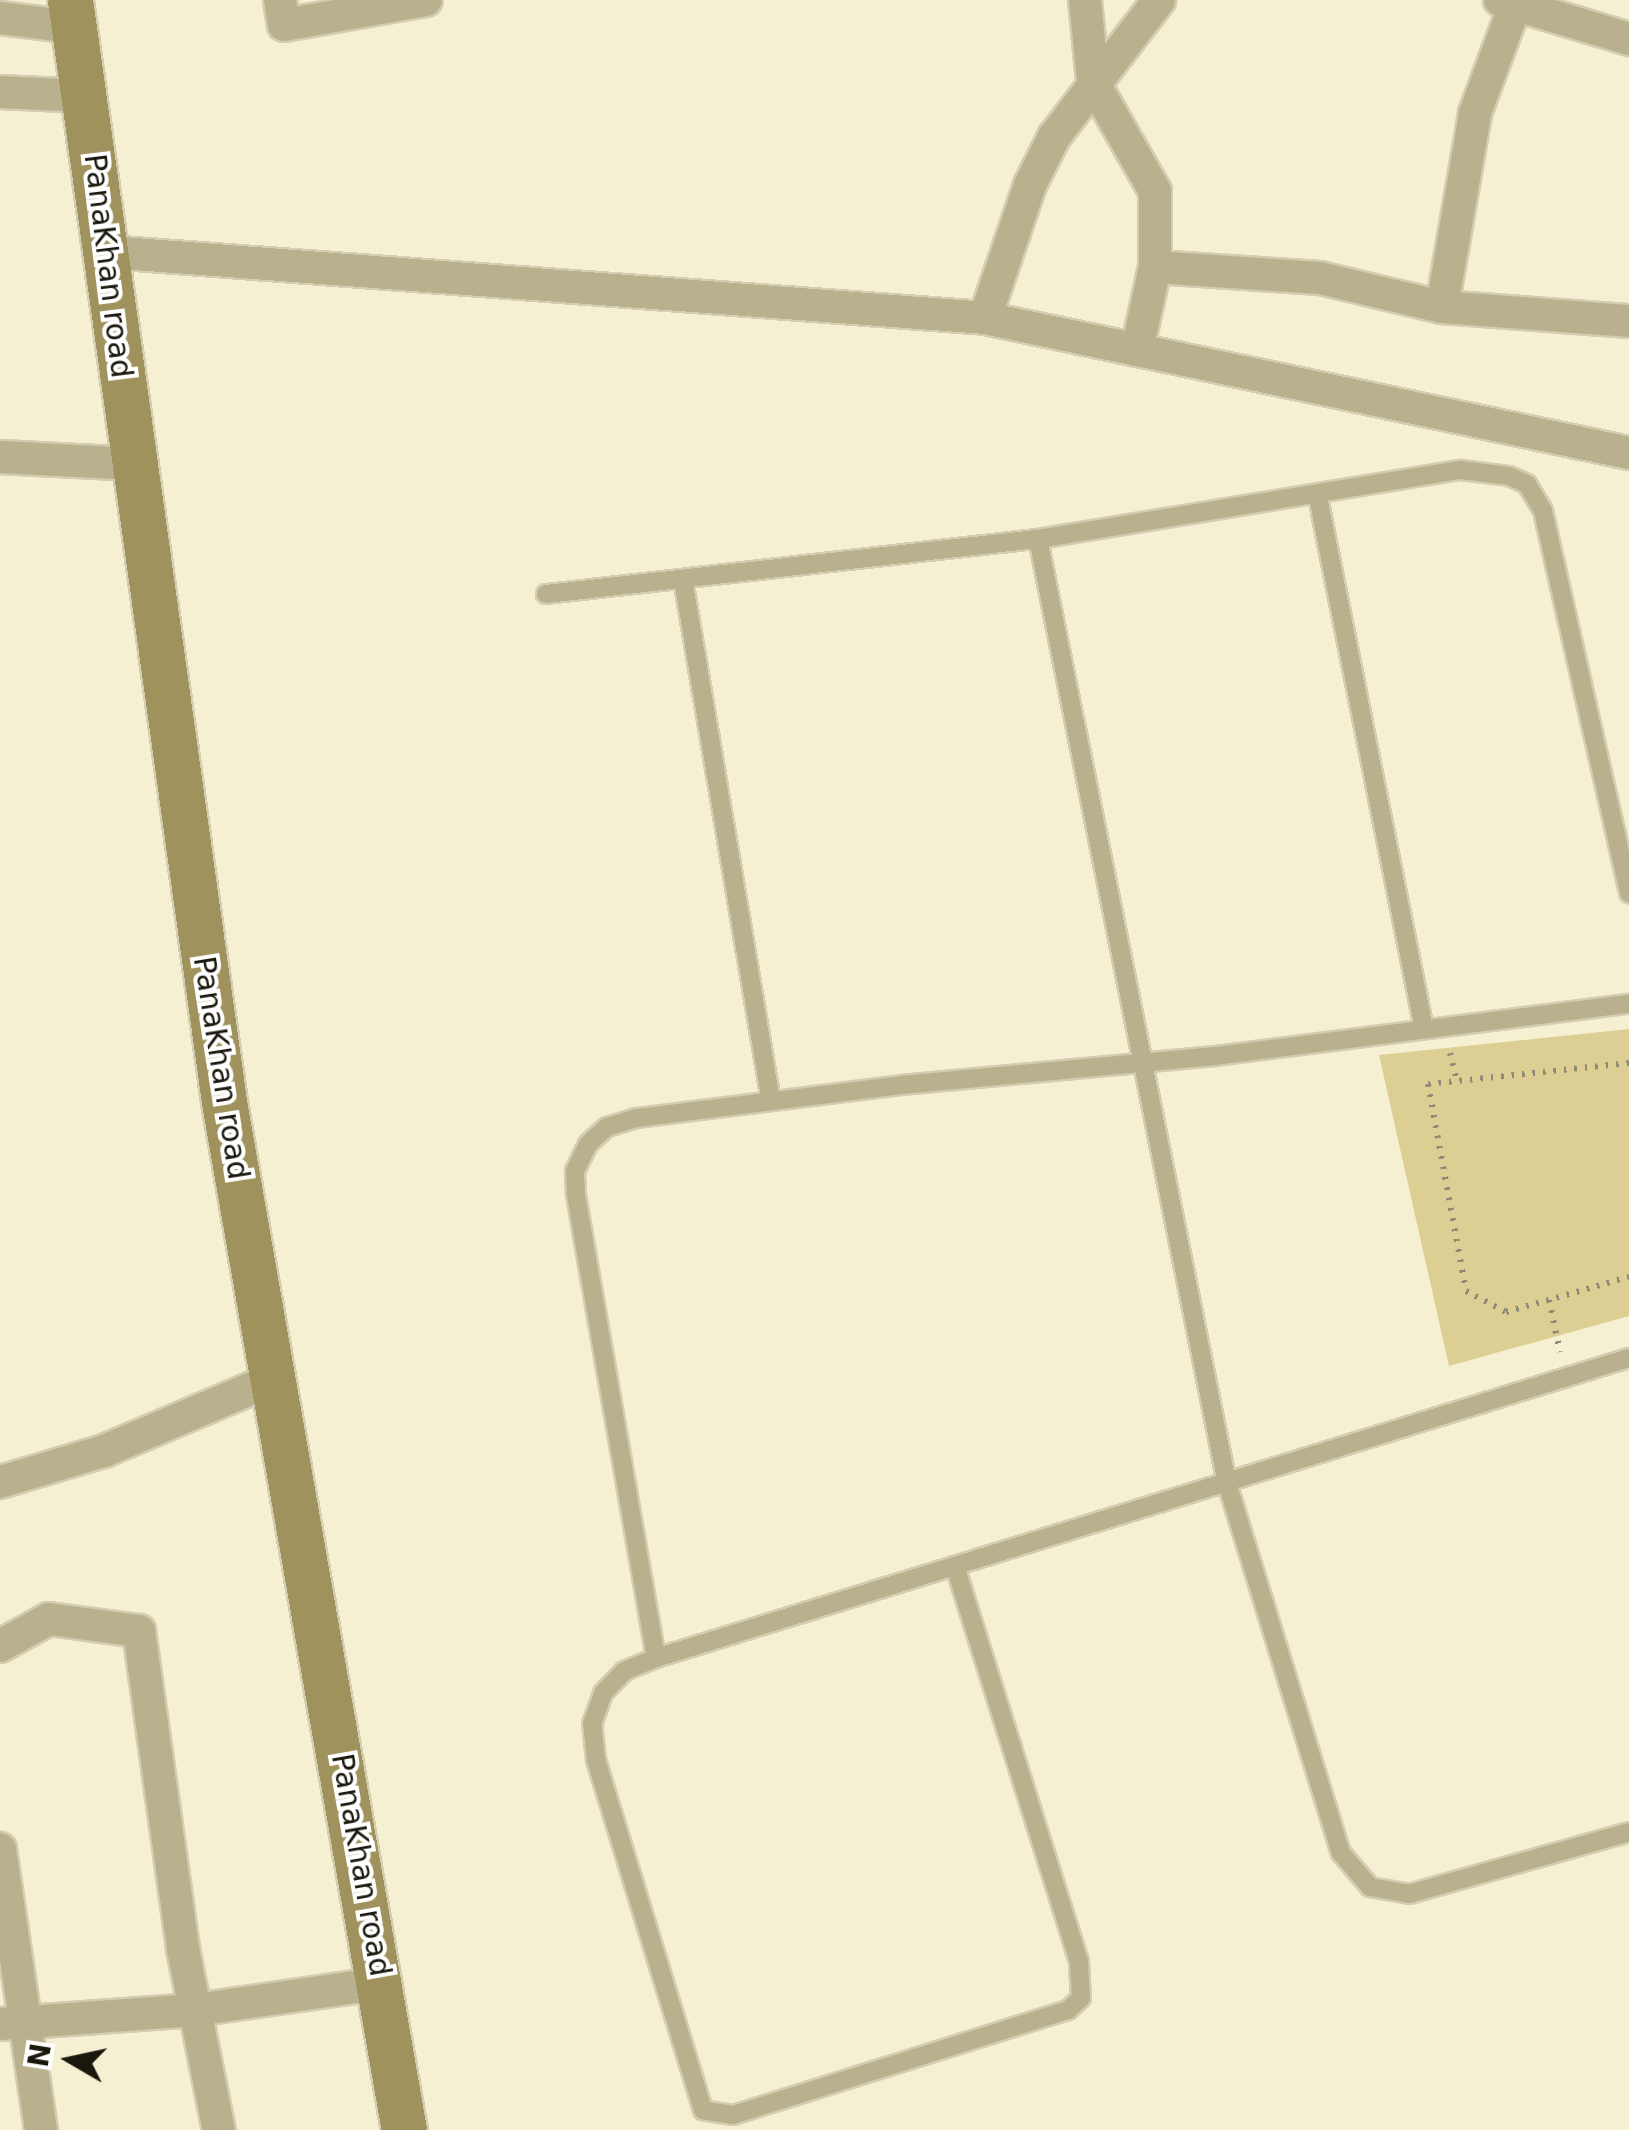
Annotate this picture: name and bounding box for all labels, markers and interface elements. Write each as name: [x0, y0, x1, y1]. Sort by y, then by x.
street label: PanaKhan road: [76, 152, 140, 380]
street label: PanaKhan road: [186, 954, 256, 1182]
street label: PanaKhan road: [324, 1751, 398, 1979]
north arrow: [20, 2010, 120, 2110]
text: N: [22, 2041, 58, 2069]

